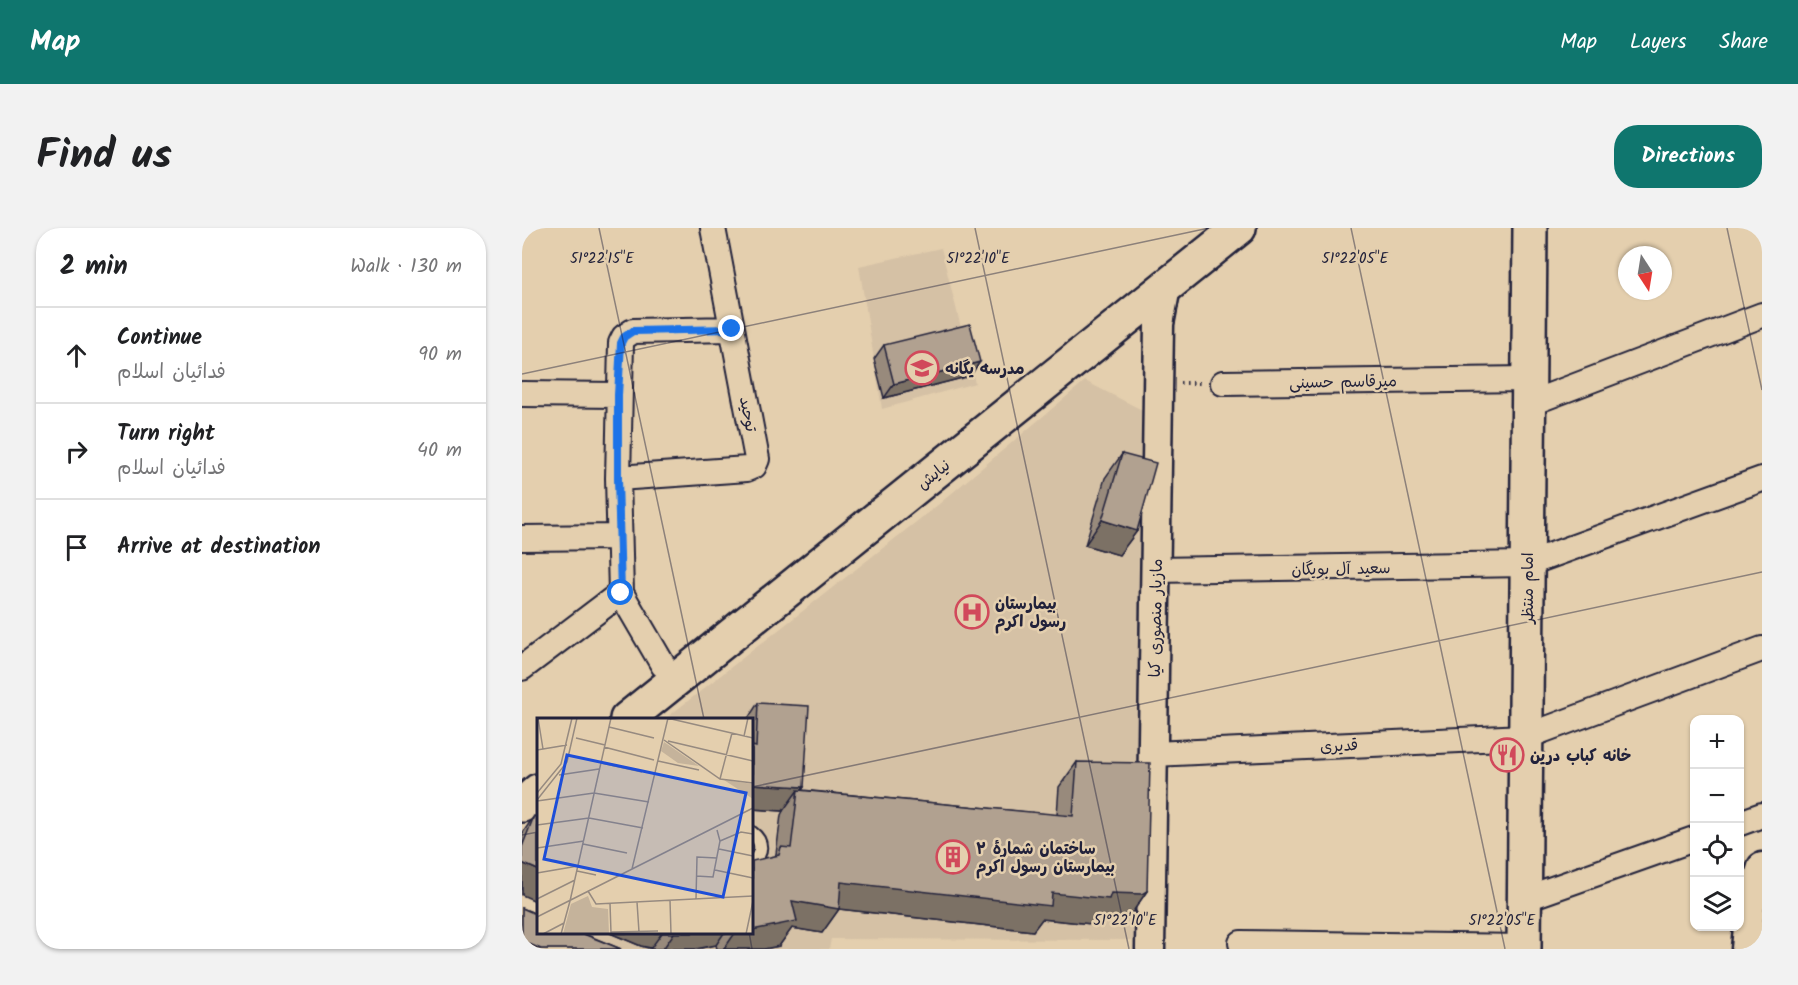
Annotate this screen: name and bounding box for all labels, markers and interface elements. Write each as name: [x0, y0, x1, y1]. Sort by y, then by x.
text: Map: [30, 20, 81, 65]
text: Map: [1560, 26, 1597, 59]
text: Layers: [1630, 26, 1686, 59]
text: Share: [1719, 26, 1768, 59]
text: Find us: [36, 123, 172, 190]
button: Directions: [1614, 125, 1762, 188]
text: 2 min: [60, 246, 128, 288]
north arrow: [1618, 246, 1672, 300]
text: 51°22'15"E: [570, 247, 635, 271]
text: 51°22'10"E: [946, 247, 1011, 271]
text: 51°22'05"E: [1322, 247, 1390, 271]
text: Walk · 130 m: [350, 251, 462, 283]
route end: [718, 315, 744, 341]
text: Continue: [117, 321, 202, 356]
icon: ahead: [60, 339, 93, 372]
text: 90 m: [418, 339, 462, 371]
school or university icon: مدرسه یگانه: [904, 350, 940, 386]
text: فدائیان اسلام: [117, 357, 226, 389]
place label: مدرسه یگانه: [945, 357, 1025, 382]
street label: میرقاسم حسینی: [1289, 369, 1397, 396]
street label: توحید: [732, 395, 763, 434]
text: Turn right: [117, 417, 215, 452]
icon: right: [60, 435, 93, 468]
text: 40 m: [417, 435, 462, 467]
text: فدائیان اسلام: [117, 453, 226, 485]
street label: نیایش: [912, 454, 956, 496]
text: Arrive at destination: [117, 530, 320, 565]
icon: arrive: [60, 531, 93, 564]
street label: امام منتظر: [1516, 552, 1541, 626]
street label: سعید آل بویگان: [1291, 556, 1391, 583]
street label: مازیار منصوری کیا: [1143, 558, 1170, 678]
route start: [607, 579, 633, 605]
place label: بیمارستان رسول اکرم: [995, 592, 1066, 635]
hospital icon: بیمارستان رسول اکرم: [954, 594, 990, 630]
map controls: [1690, 715, 1744, 931]
button: +: [1690, 715, 1744, 769]
inset map: [537, 718, 753, 934]
street label: قدیری: [1319, 733, 1359, 760]
restaurant icon: خانه کباب درین: [1489, 737, 1525, 773]
place label: خانه کباب درین: [1530, 744, 1631, 769]
button: −: [1690, 769, 1744, 823]
button: locate: [1690, 823, 1744, 877]
place label: ساختمان شمارهٔ ۲ بیمارستان رسول اکرم: [976, 837, 1115, 880]
building icon: ساختمان شمارهٔ ۲ بیمارستان رسول اکرم: [935, 839, 971, 875]
button: layers: [1690, 877, 1744, 931]
text: 51°22'10"E: [1093, 909, 1158, 933]
text: 51°22'05"E: [1469, 909, 1537, 933]

